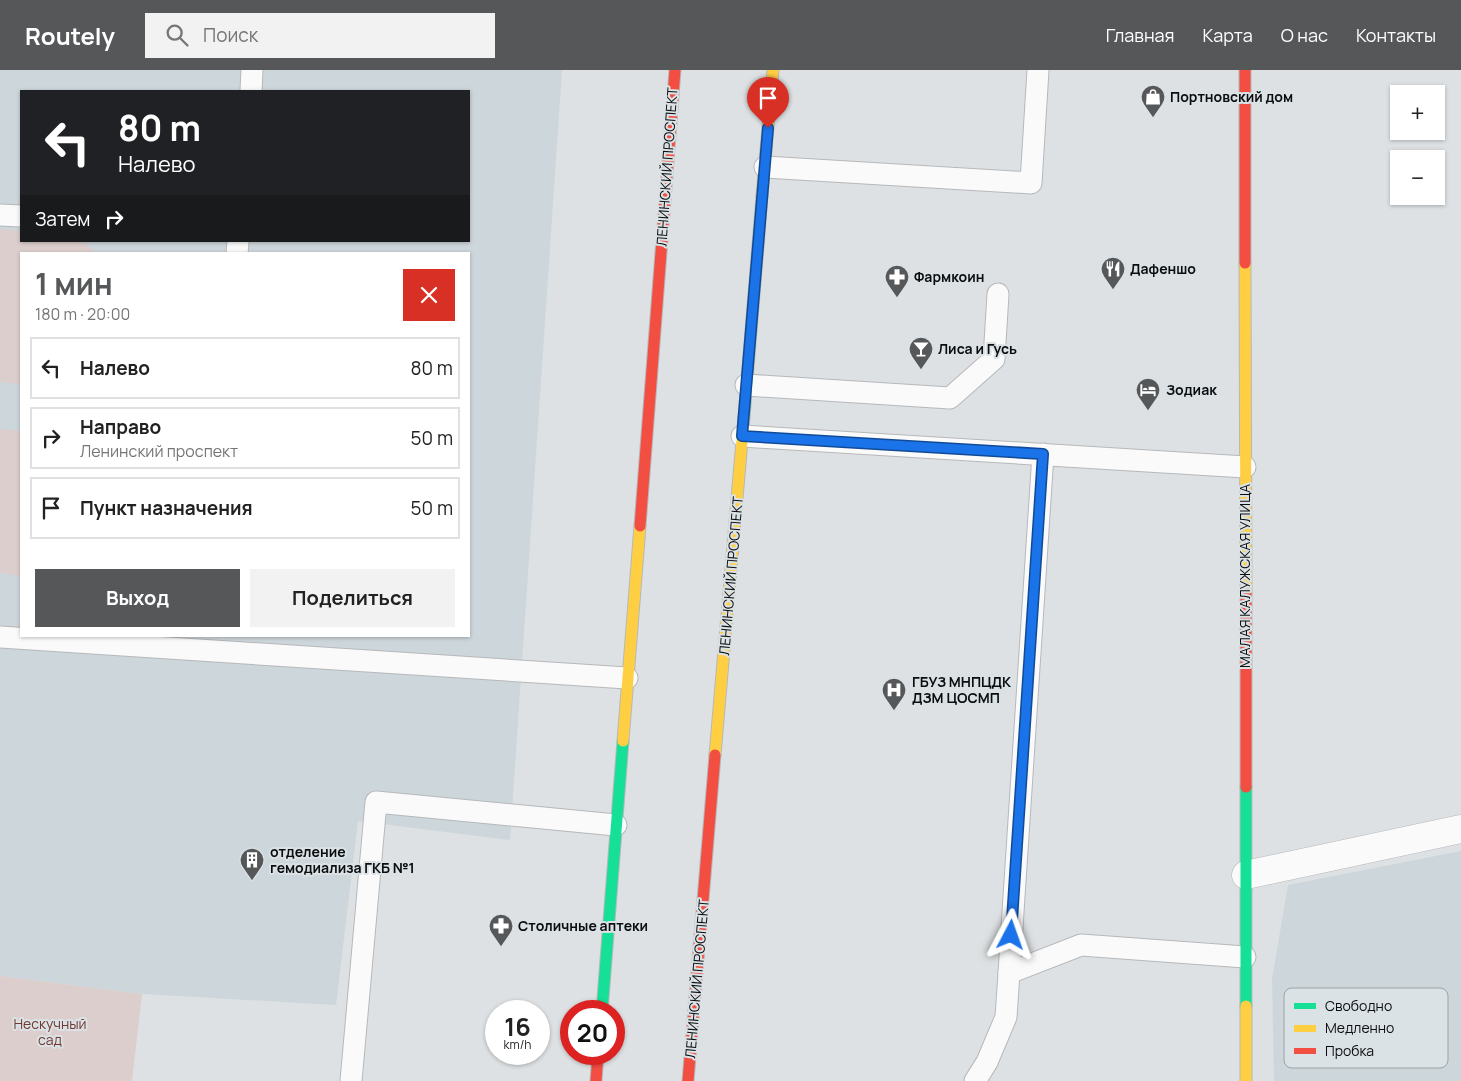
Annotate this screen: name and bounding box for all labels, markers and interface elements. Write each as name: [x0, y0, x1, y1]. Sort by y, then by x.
search box: [145, 13, 495, 58]
text: Routely: [25, 19, 115, 52]
icon: search: [163, 21, 191, 49]
text: Поиск: [203, 22, 258, 48]
text: Главная: [1106, 23, 1175, 47]
text: Карта: [1203, 23, 1253, 47]
text: О нас: [1281, 23, 1328, 47]
text: Контакты: [1356, 23, 1436, 47]
pin: [747, 77, 789, 128]
icon: arrive: [754, 84, 782, 112]
shop icon: Портновский дом: [1140, 84, 1166, 118]
map controls: [1390, 85, 1445, 205]
button: +: [1390, 85, 1445, 140]
street label: ЛЕНИНСКИЙ ПРОСПЕКТ: [651, 86, 682, 247]
place label: Портновский дом: [1170, 87, 1293, 106]
text: 80 m: [118, 104, 201, 152]
icon: left: [35, 110, 100, 175]
text: Налево: [118, 149, 196, 179]
button: −: [1390, 150, 1445, 205]
icon: right: [100, 205, 128, 233]
text: Затем: [35, 206, 90, 232]
restaurant icon: Дафеншо: [1100, 256, 1126, 290]
place label: Дафеншо: [1130, 259, 1196, 278]
text: 1 мин: [35, 263, 113, 304]
pharmacy icon: Фармкоин: [884, 264, 910, 298]
place label: Фармкоин: [914, 267, 984, 286]
button: close: [403, 269, 455, 321]
text: 180 m · 20:00: [35, 303, 130, 325]
bar icon: Лиса и Гусь: [908, 336, 934, 370]
place label: Лиса и Гусь: [938, 339, 1017, 358]
icon: left: [37, 354, 65, 382]
text: Налево: [80, 355, 150, 381]
text: 80 m: [410, 355, 453, 381]
hotel icon: Зодиак: [1135, 377, 1161, 411]
place label: Зодиак: [1166, 380, 1217, 399]
text: Направо: [80, 414, 161, 440]
icon: right: [37, 424, 65, 452]
text: 50 m: [411, 425, 453, 451]
text: Ленинский проспект: [80, 440, 238, 462]
street label: МАЛАЯ КАЛУЖСКАЯ УЛИЦА: [1235, 484, 1254, 668]
icon: arrive: [37, 494, 65, 522]
text: Пункт назначения: [80, 495, 253, 521]
text: 50 m: [411, 495, 453, 521]
street label: ЛЕНИНСКИЙ ПРОСПЕКТ: [714, 495, 747, 656]
button: Выход: [35, 569, 240, 627]
button: Поделиться: [250, 569, 455, 627]
place label: ГБУЗ МНПЦДК ДЗМ ЦОСМП: [912, 672, 1012, 707]
hospital icon: ГБУЗ МНПЦДК ДЗМ ЦОСМП: [881, 677, 907, 711]
place label: отделение гемодиализа ГКБ №1: [270, 842, 415, 877]
building icon: отделение гемодиализа ГКБ №1: [239, 847, 265, 881]
street label: ЛЕНИНСКИЙ ПРОСПЕКТ: [680, 898, 713, 1059]
position arrow: [984, 908, 1036, 960]
pharmacy icon: Столичные аптеки: [488, 913, 514, 947]
place label: Столичные аптеки: [518, 916, 648, 935]
legend: [1284, 988, 1448, 1068]
text: Свободно: [1325, 996, 1392, 1015]
speed limit sign: 20: [560, 1000, 625, 1065]
text: 16: [504, 1009, 531, 1044]
park label: Нескучный сад: [13, 1014, 87, 1049]
text: Медленно: [1325, 1018, 1394, 1037]
text: km/h: [504, 1036, 531, 1053]
text: Пробка: [1325, 1041, 1374, 1060]

